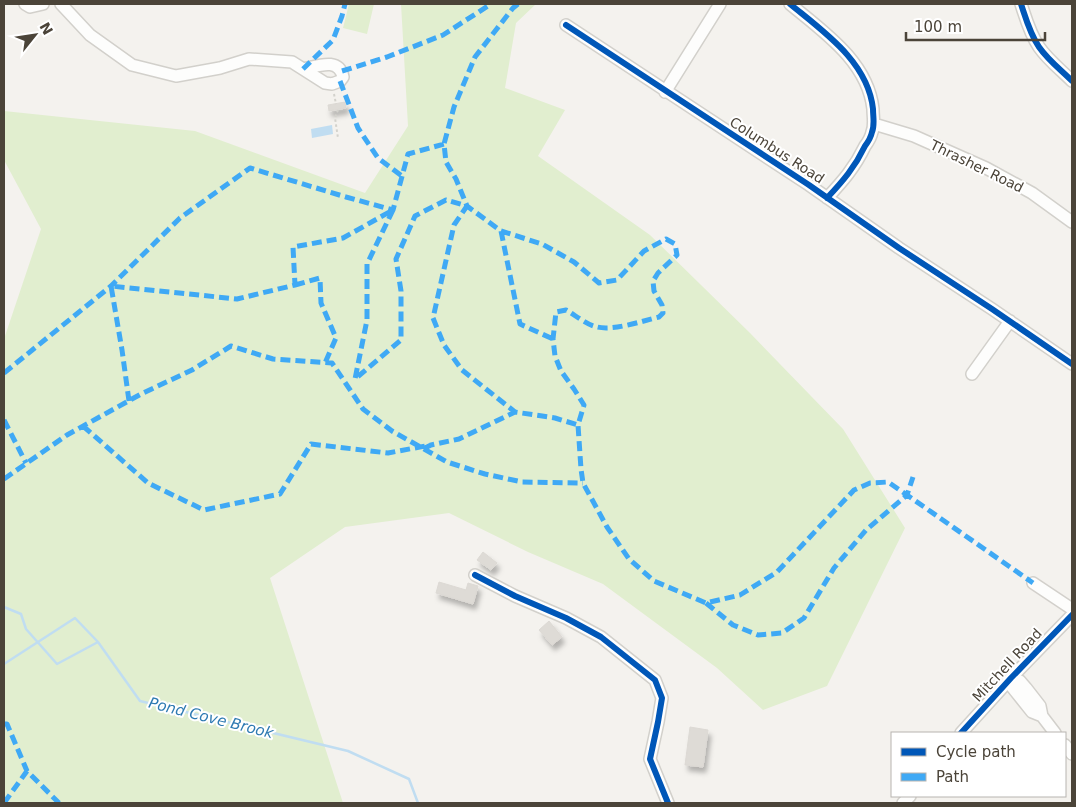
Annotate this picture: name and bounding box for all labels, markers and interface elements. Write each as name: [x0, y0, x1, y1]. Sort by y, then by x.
north arrow: [10, 10, 60, 60]
scale bar: [906, 10, 1045, 42]
text: 100 m: [914, 18, 962, 36]
text: N: [36, 19, 56, 38]
street label: Columbus Road: [727, 114, 827, 186]
street label: Thrasher Road: [927, 136, 1026, 196]
street label: Mitchell Road: [969, 625, 1045, 705]
water label: Pond Cove Brook: [147, 694, 277, 743]
legend: [891, 732, 1066, 797]
text: Cycle path: [936, 743, 1016, 761]
text: Path: [936, 768, 969, 786]

